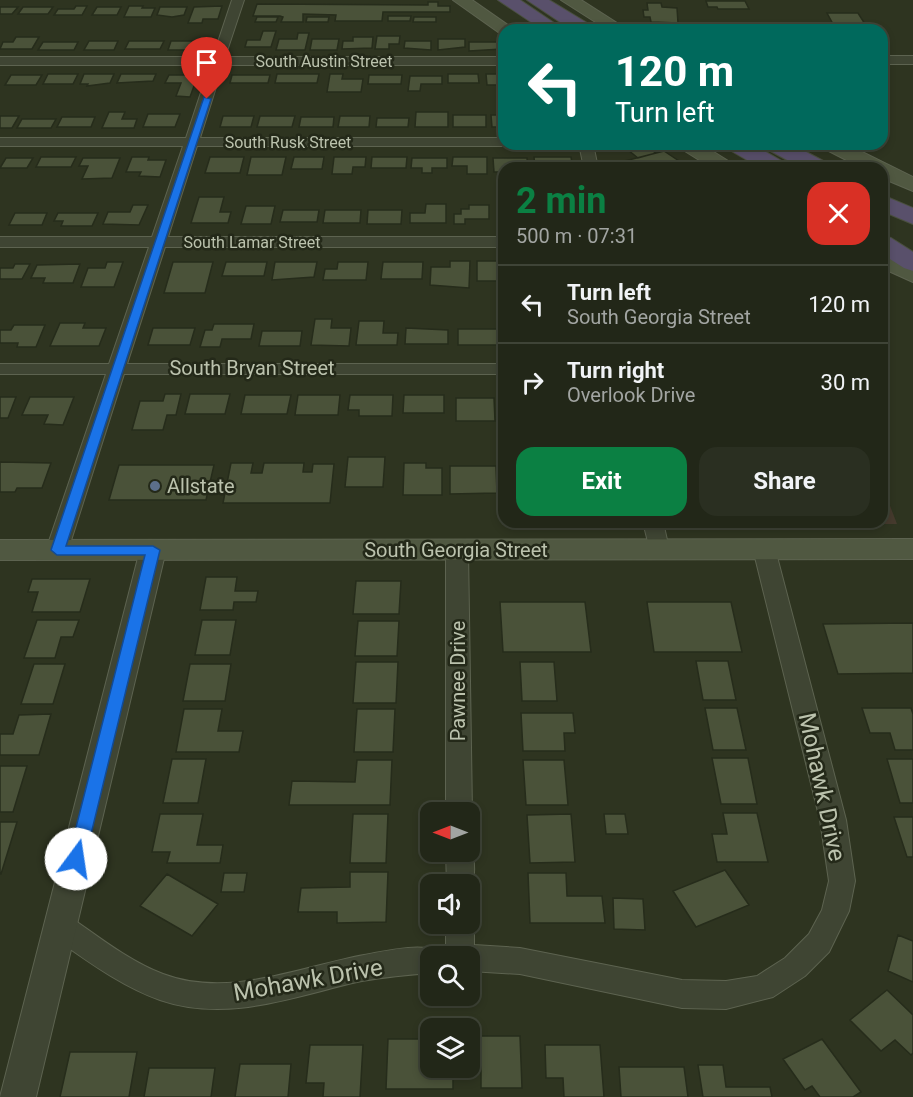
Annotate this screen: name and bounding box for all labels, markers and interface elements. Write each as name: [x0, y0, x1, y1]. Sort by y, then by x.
pin: [181, 37, 232, 99]
icon: arrive: [190, 46, 223, 79]
text: 120 m: [615, 47, 734, 96]
icon: left: [516, 48, 594, 126]
street label: South Austin Street: [255, 52, 393, 71]
text: Turn left: [615, 97, 715, 129]
street label: South Rusk Street: [225, 133, 351, 152]
text: 2 min: [516, 180, 607, 222]
button: close: [807, 182, 870, 245]
text: 500 m · 07:31: [516, 224, 637, 248]
street label: South Lamar Street: [183, 233, 321, 252]
text: Turn left: [567, 280, 651, 305]
icon: left: [516, 288, 549, 321]
text: 120 m: [808, 292, 870, 317]
text: South Georgia Street: [567, 305, 751, 329]
street label: South Bryan Street: [169, 356, 335, 380]
text: Turn right: [567, 358, 664, 383]
icon: right: [516, 366, 549, 399]
text: 30 m: [821, 370, 870, 395]
text: Overlook Drive: [567, 383, 695, 407]
button: Exit: [516, 447, 687, 516]
button: Share: [699, 447, 870, 516]
place label: Allstate: [167, 474, 235, 498]
marker: Allstate: [148, 479, 162, 493]
street label: South Georgia Street: [364, 538, 548, 562]
street label: Pawnee Drive: [446, 621, 470, 741]
street label: Mohawk Drive: [793, 710, 851, 864]
north arrow: [420, 802, 480, 862]
map controls: [420, 802, 480, 1078]
position arrow: [44, 827, 108, 891]
button: sound: [420, 874, 480, 934]
button: search: [420, 946, 480, 1006]
street label: Mohawk Drive: [231, 953, 385, 1007]
button: layers: [420, 1018, 480, 1078]

